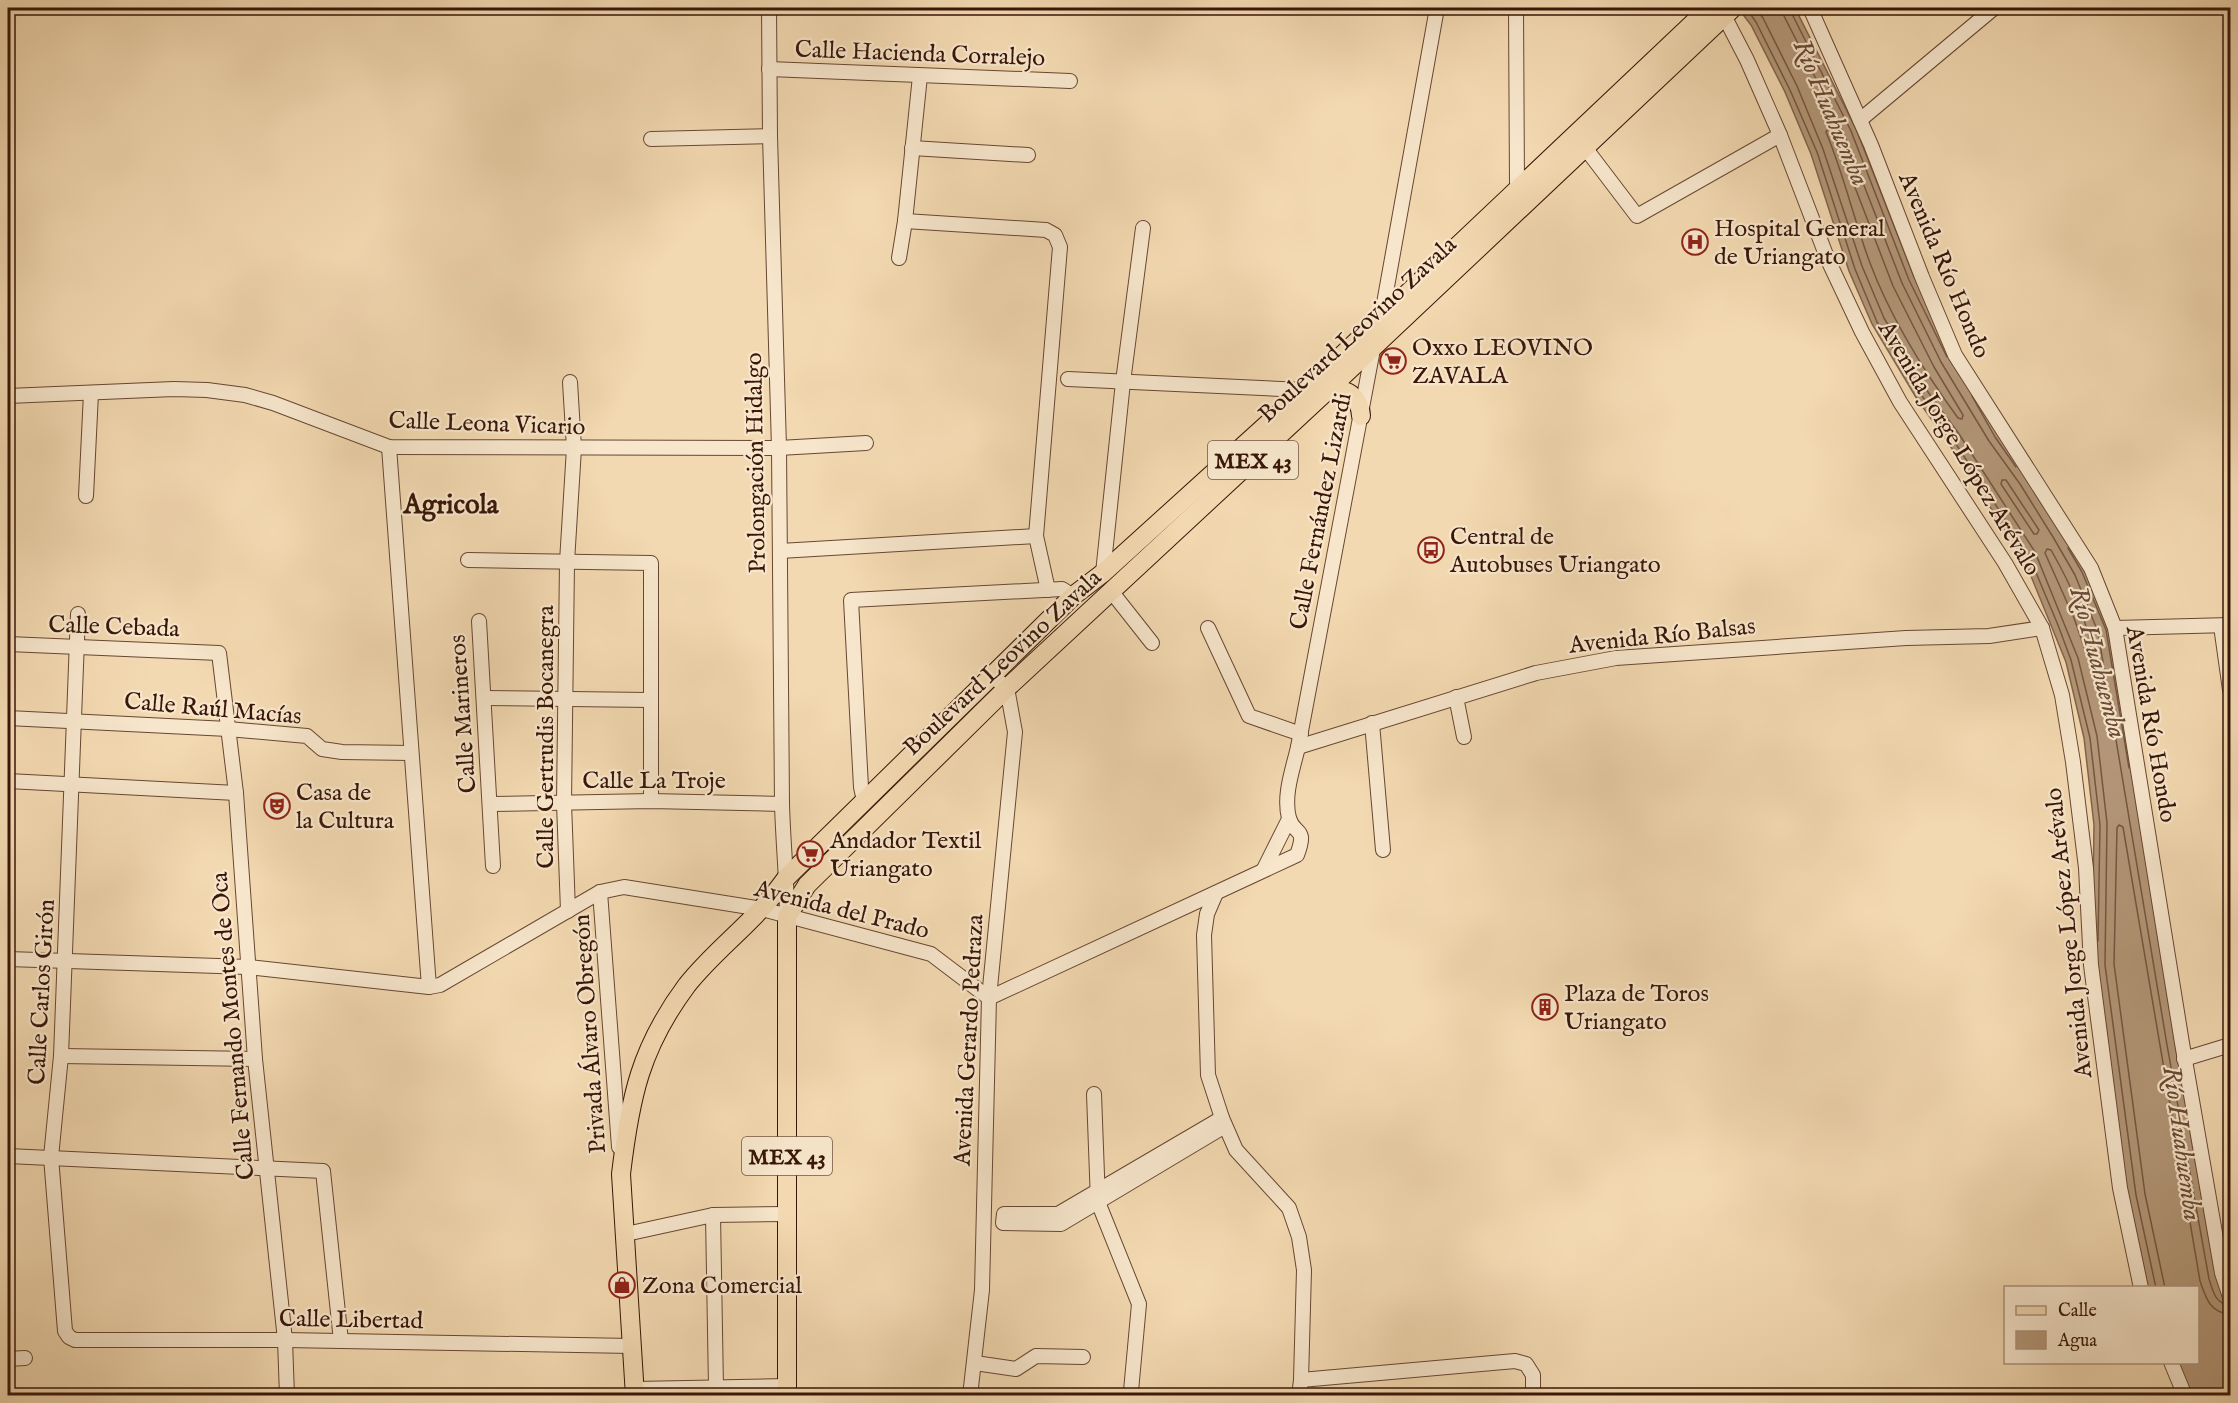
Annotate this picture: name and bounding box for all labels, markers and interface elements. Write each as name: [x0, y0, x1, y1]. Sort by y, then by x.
water label: Río Huahuemba: [1785, 34, 1876, 191]
street label: Calle Hacienda Corralejo: [794, 35, 1046, 74]
street label: Avenida Río Hondo: [1890, 167, 1997, 363]
place label: Hospital General de Uriangato: [1714, 214, 1885, 273]
hospital icon: Hospital General de Uriangato: [1680, 227, 1710, 257]
street label: Boulevard Leovino Zavala: [1252, 230, 1464, 430]
street label: Avenida Jorge López Arévalo: [1870, 315, 2047, 582]
place label: Oxxo LEOVINO ZAVALA: [1412, 333, 1593, 392]
supermarket icon: Oxxo LEOVINO ZAVALA: [1378, 346, 1408, 376]
street label: Prolongación Hidalgo: [739, 352, 774, 574]
street label: Calle Fernández Lizardi: [1283, 390, 1360, 632]
street label: Calle Leona Vicario: [388, 406, 586, 443]
road number: MEX 43: [1208, 441, 1298, 479]
district label: Agricola: [402, 489, 500, 523]
place label: Central de Autobuses Uriangato: [1449, 522, 1661, 581]
bus stop icon: Central de Autobuses Uriangato: [1416, 535, 1446, 565]
street label: Boulevard Leovino Zavala: [897, 563, 1109, 763]
water label: Río Huahuemba: [2061, 583, 2134, 742]
street label: Calle Gertrudis Bocanegra: [531, 605, 562, 869]
street label: Calle Cebada: [48, 610, 181, 645]
street label: Avenida Río Balsas: [1566, 611, 1757, 662]
street label: Avenida Río Hondo: [2118, 623, 2183, 825]
street label: Calle Marineros: [442, 634, 485, 794]
street label: Calle Raúl Macías: [123, 686, 303, 733]
street label: Calle La Troje: [582, 766, 726, 797]
place label: Casa de la Cultura: [296, 778, 395, 837]
street label: Avenida Jorge López Arévalo: [2039, 786, 2100, 1081]
theatre icon: Casa de la Cultura: [262, 791, 292, 821]
place label: Andador Textil Uriangato: [829, 826, 982, 885]
supermarket icon: Andador Textil Uriangato: [795, 839, 825, 869]
street label: Calle Fernando Montes de Oca: [205, 870, 262, 1181]
street label: Avenida del Prado: [750, 873, 932, 947]
street label: Calle Carlos Girón: [22, 898, 63, 1086]
street label: Privada Álvaro Obregón: [567, 913, 614, 1155]
street label: Avenida Gerardo Pedraza: [947, 913, 992, 1168]
place label: Plaza de Toros Uriangato: [1564, 979, 1709, 1038]
building icon: Plaza de Toros Uriangato: [1530, 992, 1560, 1022]
water label: Río Huahuemba: [2154, 1064, 2209, 1223]
road number: MEX 43: [742, 1137, 832, 1175]
shop icon: Zona Comercial: [607, 1270, 637, 1300]
place label: Zona Comercial: [642, 1271, 803, 1302]
legend: [2004, 1286, 2199, 1364]
text: Calle: [2058, 1300, 2097, 1323]
street label: Calle Libertad: [279, 1304, 424, 1337]
text: Agua: [2057, 1330, 2097, 1353]

